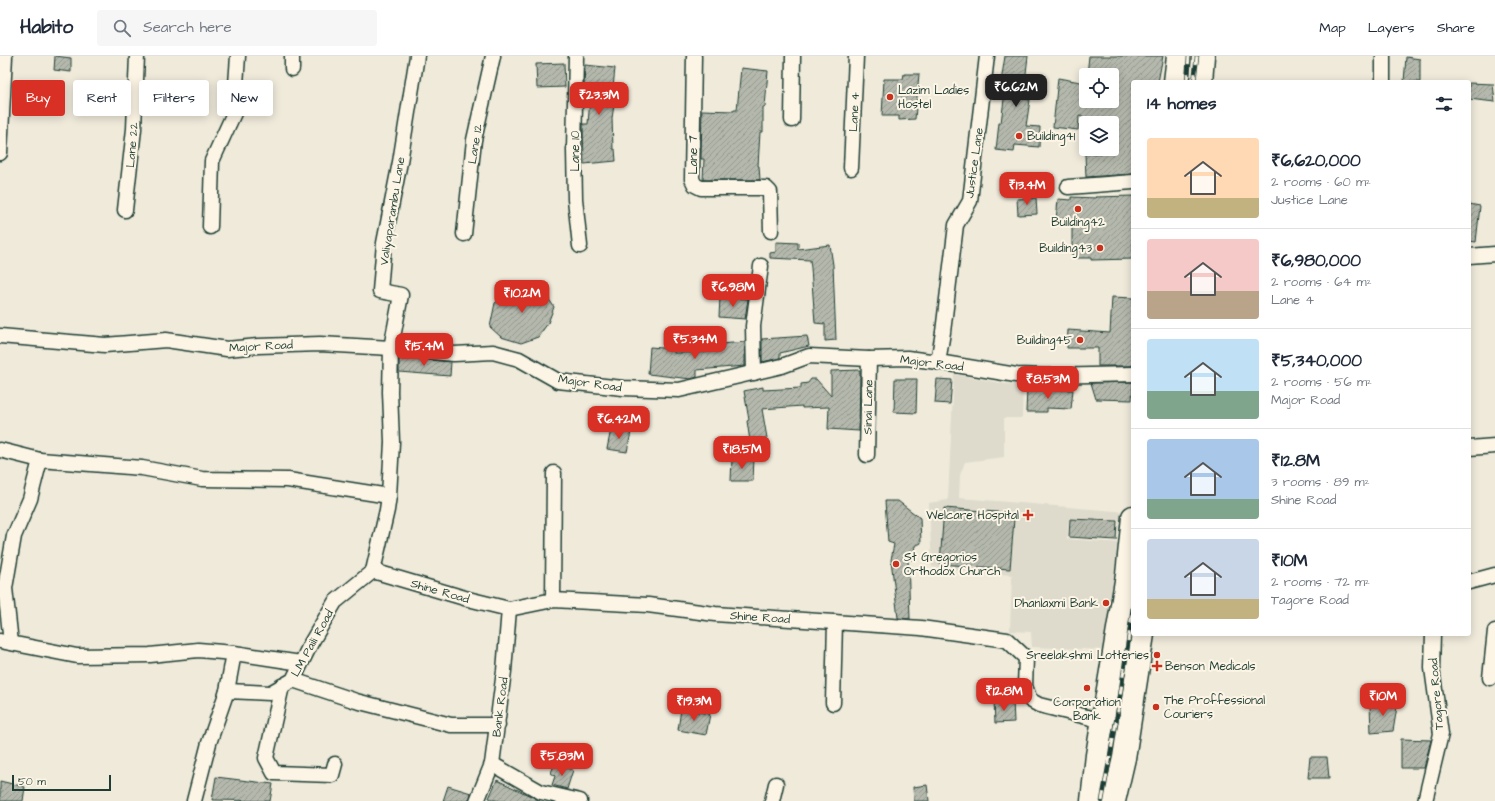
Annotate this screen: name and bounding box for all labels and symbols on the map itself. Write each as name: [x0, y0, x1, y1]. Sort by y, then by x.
pin: ₹6.62M: [983, 74, 1049, 108]
pin: ₹23.3M: [566, 82, 632, 116]
place label: Lazim Ladies Hostel: [898, 82, 969, 113]
street label: Lane 4: [845, 92, 864, 132]
marker: Lazim Ladies Hostel: [885, 92, 895, 102]
street label: Lane 22: [122, 122, 143, 168]
street label: Lane 12: [464, 123, 487, 165]
street label: Justice Lane: [961, 126, 988, 199]
place label: Building41: [1027, 128, 1076, 146]
street label: Lane 10: [567, 130, 584, 171]
marker: Building41: [1014, 131, 1024, 141]
street label: Lane 7: [685, 135, 702, 175]
street label: Valiyaparambu Lane: [376, 155, 411, 267]
pin: ₹13.4M: [994, 172, 1060, 206]
marker: Building42: [1073, 204, 1083, 214]
place label: Building42: [1051, 214, 1105, 232]
place label: Building43: [1039, 240, 1092, 258]
marker: Building43: [1095, 243, 1105, 253]
pin: ₹6.98M: [700, 274, 766, 308]
pin: ₹10.2M: [489, 280, 555, 314]
pin: ₹5.34M: [662, 326, 728, 360]
place label: Building45: [1017, 332, 1072, 350]
pin: ₹15.4M: [391, 333, 457, 367]
marker: Building45: [1075, 335, 1085, 345]
street label: Major Road: [229, 336, 293, 357]
street label: Major Road: [899, 351, 965, 376]
pin: ₹8.53M: [1015, 366, 1081, 400]
street label: Major Road: [557, 371, 623, 396]
street label: Sinai Lane: [860, 379, 877, 435]
pin: ₹6.42M: [586, 406, 652, 440]
pin: ₹18.5M: [709, 436, 775, 470]
place label: Welcare Hospital: [926, 507, 1019, 524]
marker: Welcare Hospital: [1022, 509, 1034, 521]
place label: St Gregorios Orthodox Church: [904, 549, 1000, 580]
marker: St Gregorios Orthodox Church: [891, 559, 901, 569]
street label: Shine Road: [409, 575, 471, 608]
place label: Dhanlaxmi Bank: [1015, 595, 1099, 612]
marker: Dhanlaxmi Bank: [1101, 598, 1111, 608]
street label: LM Paili Road: [287, 606, 338, 680]
street label: Shine Road: [729, 607, 791, 628]
place label: Sreelakshmi Lotteries: [1026, 647, 1149, 664]
marker: Sreelakshmi Lotteries: [1152, 650, 1162, 660]
street label: Tagore Road: [1425, 657, 1449, 731]
place label: Benson Medicals: [1165, 658, 1256, 675]
marker: Benson Medicals: [1152, 661, 1162, 671]
street label: Bank Road: [488, 676, 513, 738]
pin: ₹12.8M: [971, 678, 1037, 712]
marker: Corporation Bank: [1082, 683, 1092, 693]
pin: ₹10M: [1359, 683, 1407, 717]
pin: ₹19.3M: [661, 688, 727, 722]
place label: The Proffessional Couriers: [1164, 692, 1265, 723]
place label: Corporation Bank: [1053, 694, 1121, 725]
marker: The Proffessional Couriers: [1151, 702, 1161, 712]
pin: ₹5.83M: [529, 743, 595, 777]
scale bar: [12, 773, 111, 792]

